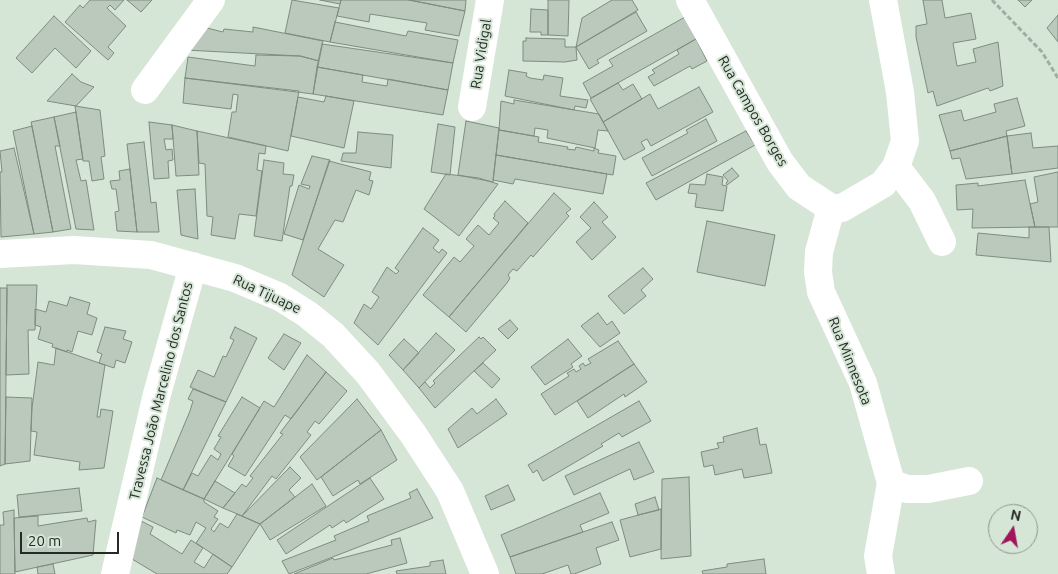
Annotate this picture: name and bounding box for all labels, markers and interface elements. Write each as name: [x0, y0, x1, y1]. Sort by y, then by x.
street label: Rua Vidigal: [467, 18, 495, 90]
street label: Rua Campos Borges: [715, 53, 791, 169]
street label: Rua Tijuape: [230, 271, 304, 317]
street label: Travessa João Marcelino dos Santos: [126, 280, 196, 502]
street label: Rua Minnesota: [825, 315, 875, 407]
north arrow: [988, 504, 1038, 554]
text: N: [1009, 506, 1023, 524]
scale bar: [22, 522, 121, 554]
text: 20 m: [28, 532, 61, 549]

